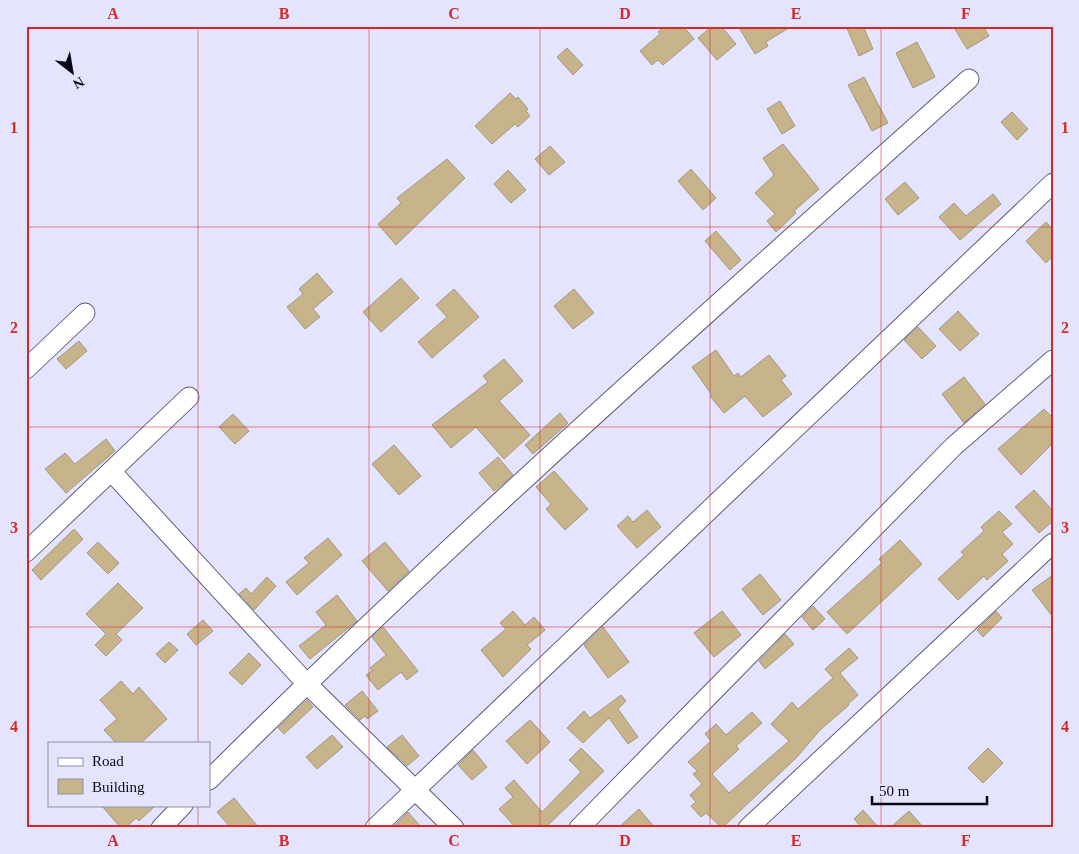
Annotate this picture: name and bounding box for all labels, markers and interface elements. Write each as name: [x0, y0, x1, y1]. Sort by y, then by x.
text: A: [107, 5, 119, 22]
text: B: [279, 5, 290, 22]
text: C: [448, 5, 460, 22]
text: D: [619, 5, 631, 22]
text: E: [791, 5, 801, 22]
text: F: [961, 5, 971, 22]
north arrow: [48, 48, 98, 98]
text: N: [70, 74, 87, 92]
text: 1: [10, 119, 18, 136]
text: 1: [1061, 119, 1069, 136]
text: 2: [10, 319, 18, 336]
text: 2: [1061, 319, 1069, 336]
text: 3: [10, 519, 18, 536]
text: 3: [1061, 519, 1069, 536]
text: 4: [10, 718, 18, 735]
text: 4: [1061, 718, 1069, 735]
legend: [48, 742, 210, 806]
text: Road: [92, 753, 124, 769]
scale bar: [872, 774, 986, 806]
text: Building: [92, 779, 145, 795]
text: 50 m: [879, 783, 910, 799]
text: A: [107, 832, 119, 849]
text: B: [279, 832, 290, 849]
text: C: [448, 832, 460, 849]
text: D: [619, 832, 631, 849]
text: E: [791, 832, 801, 849]
text: F: [961, 832, 971, 849]

